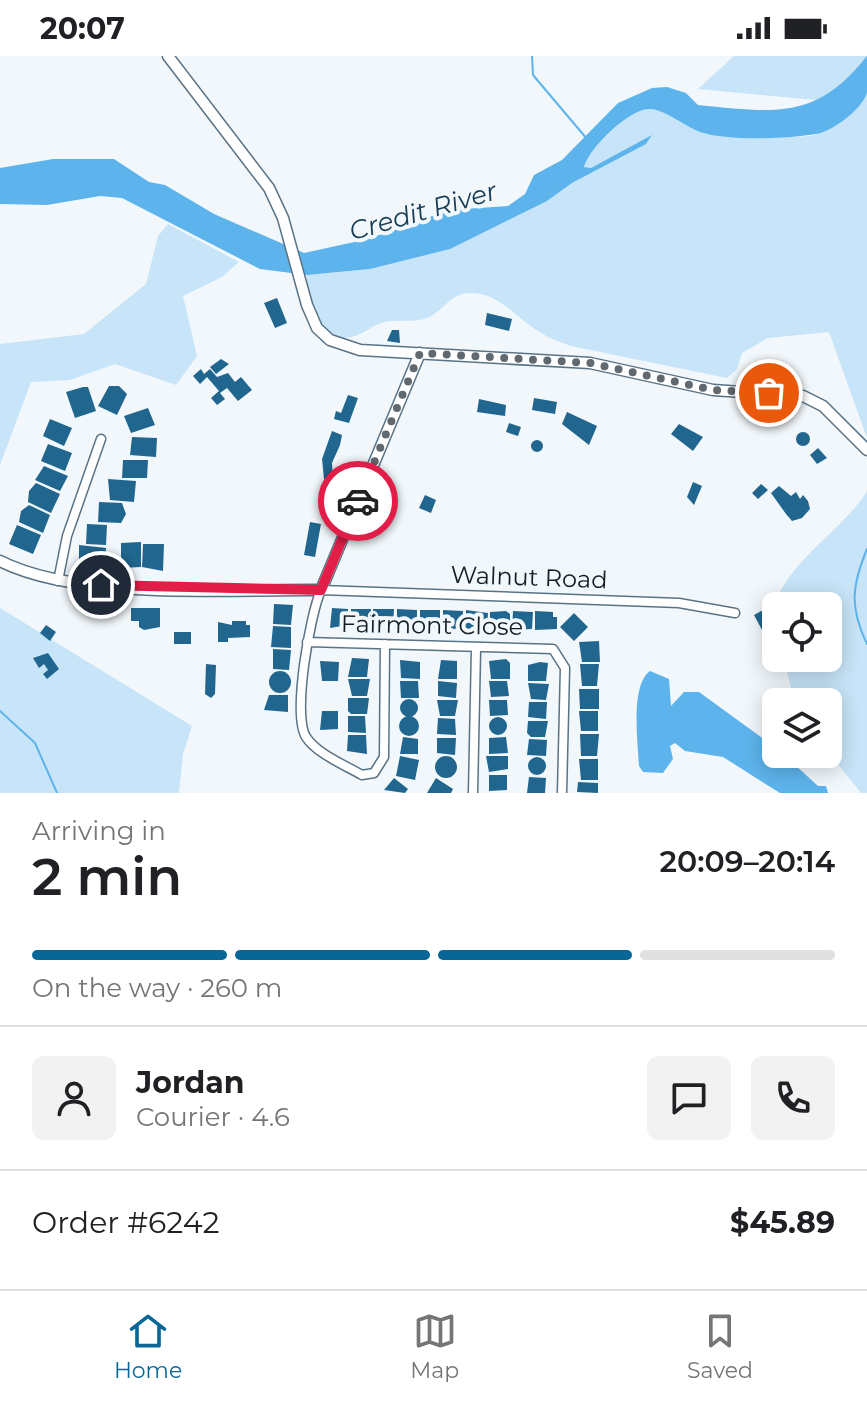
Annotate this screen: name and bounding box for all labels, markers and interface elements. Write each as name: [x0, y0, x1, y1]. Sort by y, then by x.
text: 20:07: [40, 10, 125, 47]
water label: Credit River: [345, 174, 501, 247]
pin: [735, 359, 803, 427]
icon: bag: [747, 371, 791, 415]
courier: [318, 461, 398, 541]
icon: car: [336, 479, 380, 523]
pin: [67, 551, 135, 619]
street label: Walnut Road: [450, 560, 608, 594]
icon: home: [79, 563, 123, 607]
map controls: [762, 592, 842, 768]
button: locate: [762, 592, 842, 672]
street label: Fairmont Close: [341, 609, 523, 641]
button: layers: [762, 688, 842, 768]
text: Arriving in: [32, 815, 166, 847]
text: 20:09–20:14: [660, 843, 835, 880]
text: 2 min: [32, 845, 182, 908]
text: On the way · 260 m: [32, 972, 282, 1004]
button: person: [32, 1056, 116, 1140]
button: chat: [647, 1056, 731, 1140]
button: phone: [751, 1056, 835, 1140]
text: Jordan: [136, 1064, 245, 1101]
text: Courier · 4.6: [136, 1101, 290, 1133]
text: Order #6242: [32, 1204, 219, 1241]
text: $45.89: [730, 1204, 835, 1241]
tab: Home: [114, 1309, 182, 1384]
tab: Map: [410, 1309, 459, 1384]
tab: Saved: [687, 1309, 753, 1384]

